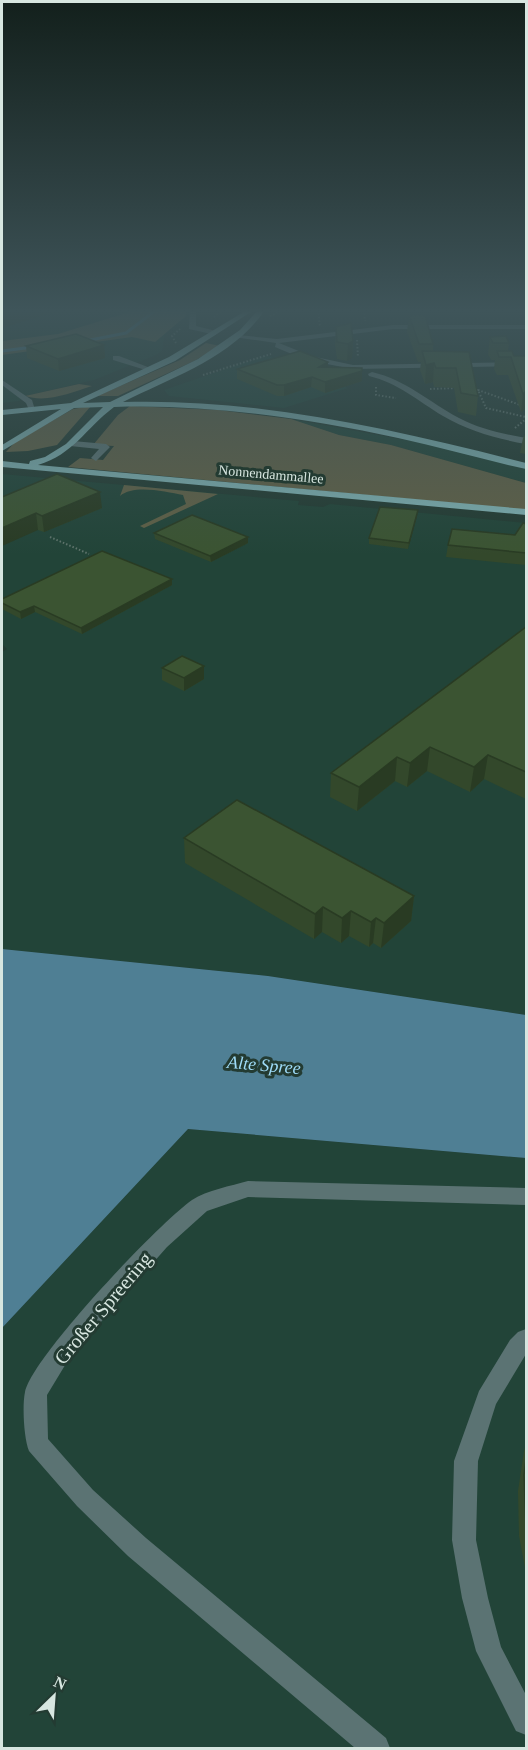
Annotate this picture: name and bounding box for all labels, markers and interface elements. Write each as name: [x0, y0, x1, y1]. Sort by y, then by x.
street label: Nonnendammallee: [218, 462, 324, 487]
water label: Alte Spree: [225, 1052, 302, 1078]
street label: Großer Spreering: [50, 1248, 157, 1369]
north arrow: [24, 1666, 84, 1726]
text: N: [51, 1673, 69, 1693]

